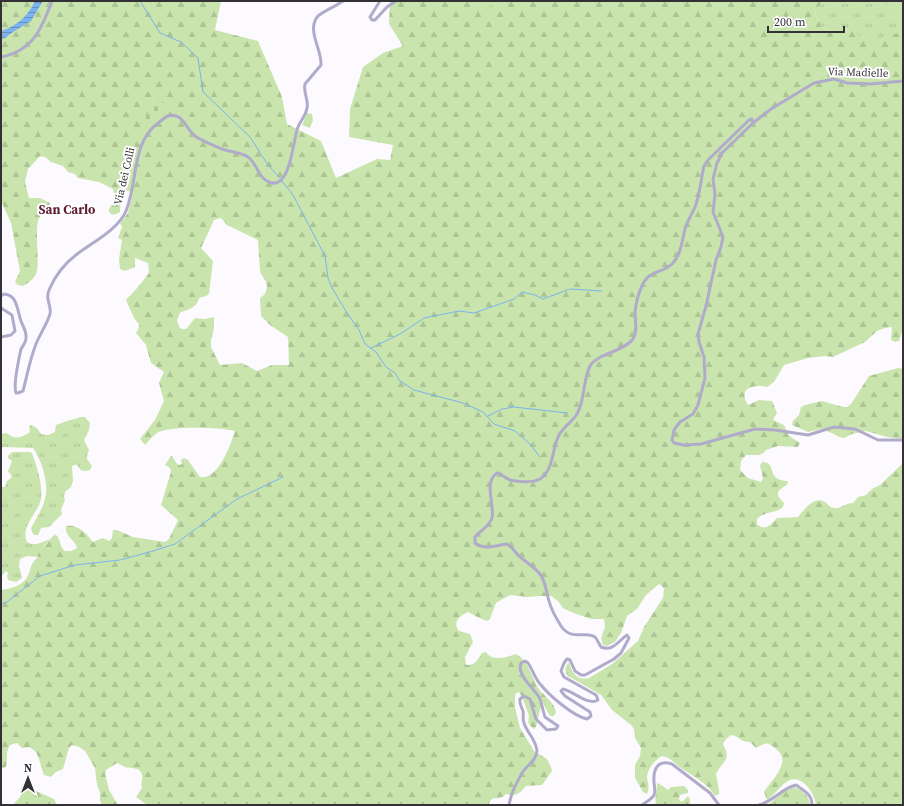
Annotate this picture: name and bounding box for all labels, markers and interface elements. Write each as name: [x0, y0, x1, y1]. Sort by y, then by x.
scale bar: [768, 8, 844, 34]
text: 200 m: [774, 14, 806, 30]
street label: Via Madielle: [827, 64, 889, 81]
street label: Via dei Colli: [111, 146, 138, 207]
district label: San Carlo: [39, 201, 95, 218]
north arrow: [8, 758, 48, 798]
text: N: [24, 761, 32, 776]

